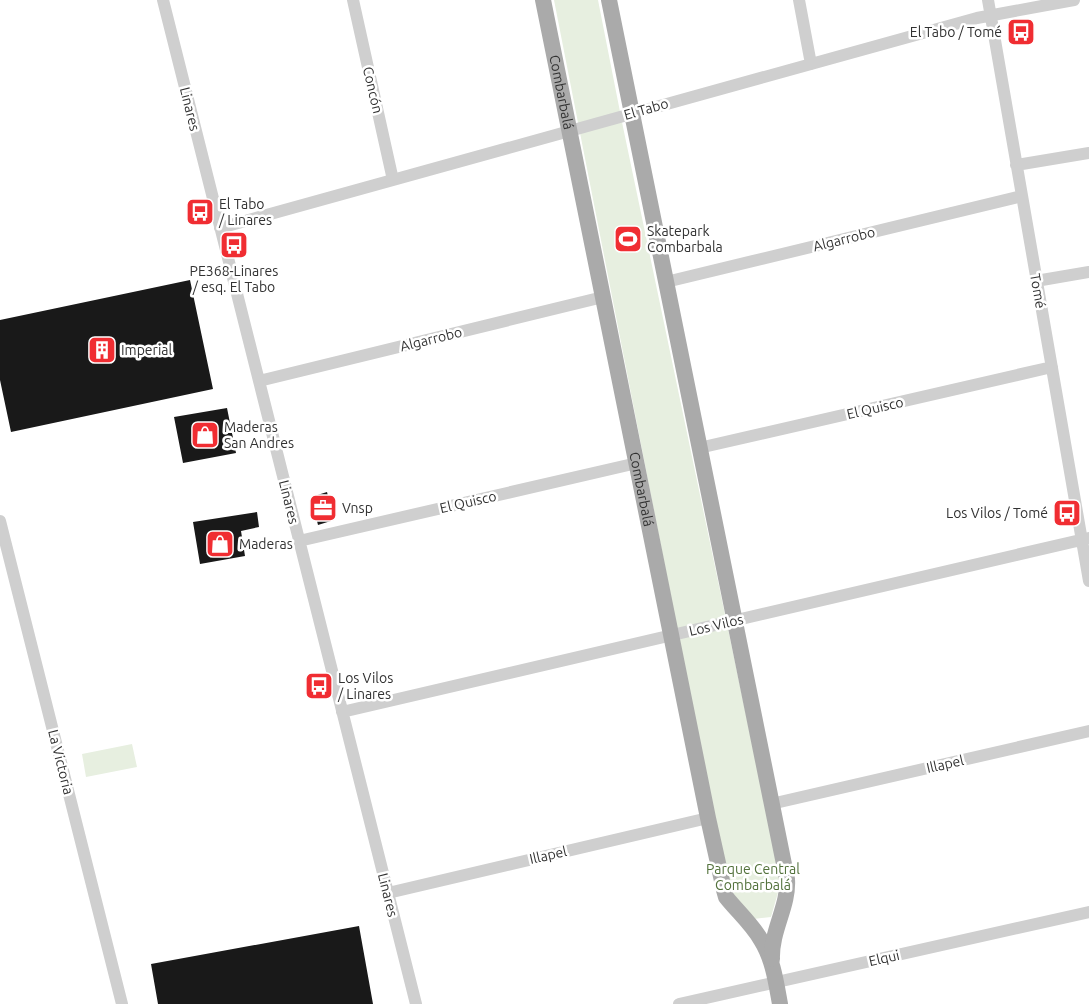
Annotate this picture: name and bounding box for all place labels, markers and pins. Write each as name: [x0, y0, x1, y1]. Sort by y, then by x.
bus stop icon: El Tabo / Tomé: [1006, 17, 1036, 47]
place label: El Tabo / Tomé: [910, 24, 1002, 40]
place label: El Tabo / Linares: [218, 196, 272, 228]
bus stop icon: El Tabo / Linares: [185, 197, 215, 227]
place label: Skatepark Combarbala: [647, 223, 723, 255]
sports icon: Skatepark Combarbala: [613, 224, 643, 254]
bus stop icon: PE368-Linares / esq. El Tabo: [219, 230, 249, 260]
place label: PE368-Linares / esq. El Tabo: [190, 263, 278, 295]
building icon: Imperial: [87, 335, 117, 365]
place label: Imperial: [121, 342, 172, 358]
place label: Maderas San Andres: [224, 419, 294, 451]
shop icon: Maderas San Andres: [190, 420, 220, 450]
office icon: Vnsp: [308, 493, 338, 523]
bus stop icon: Los Vilos / Tomé: [1052, 498, 1082, 528]
place label: Vnsp: [342, 500, 373, 516]
place label: Los Vilos / Tomé: [946, 505, 1048, 521]
shop icon: Maderas: [205, 529, 235, 559]
place label: Maderas: [239, 536, 293, 552]
place label: Los Vilos / Linares: [337, 670, 393, 702]
bus stop icon: Los Vilos / Linares: [304, 671, 334, 701]

